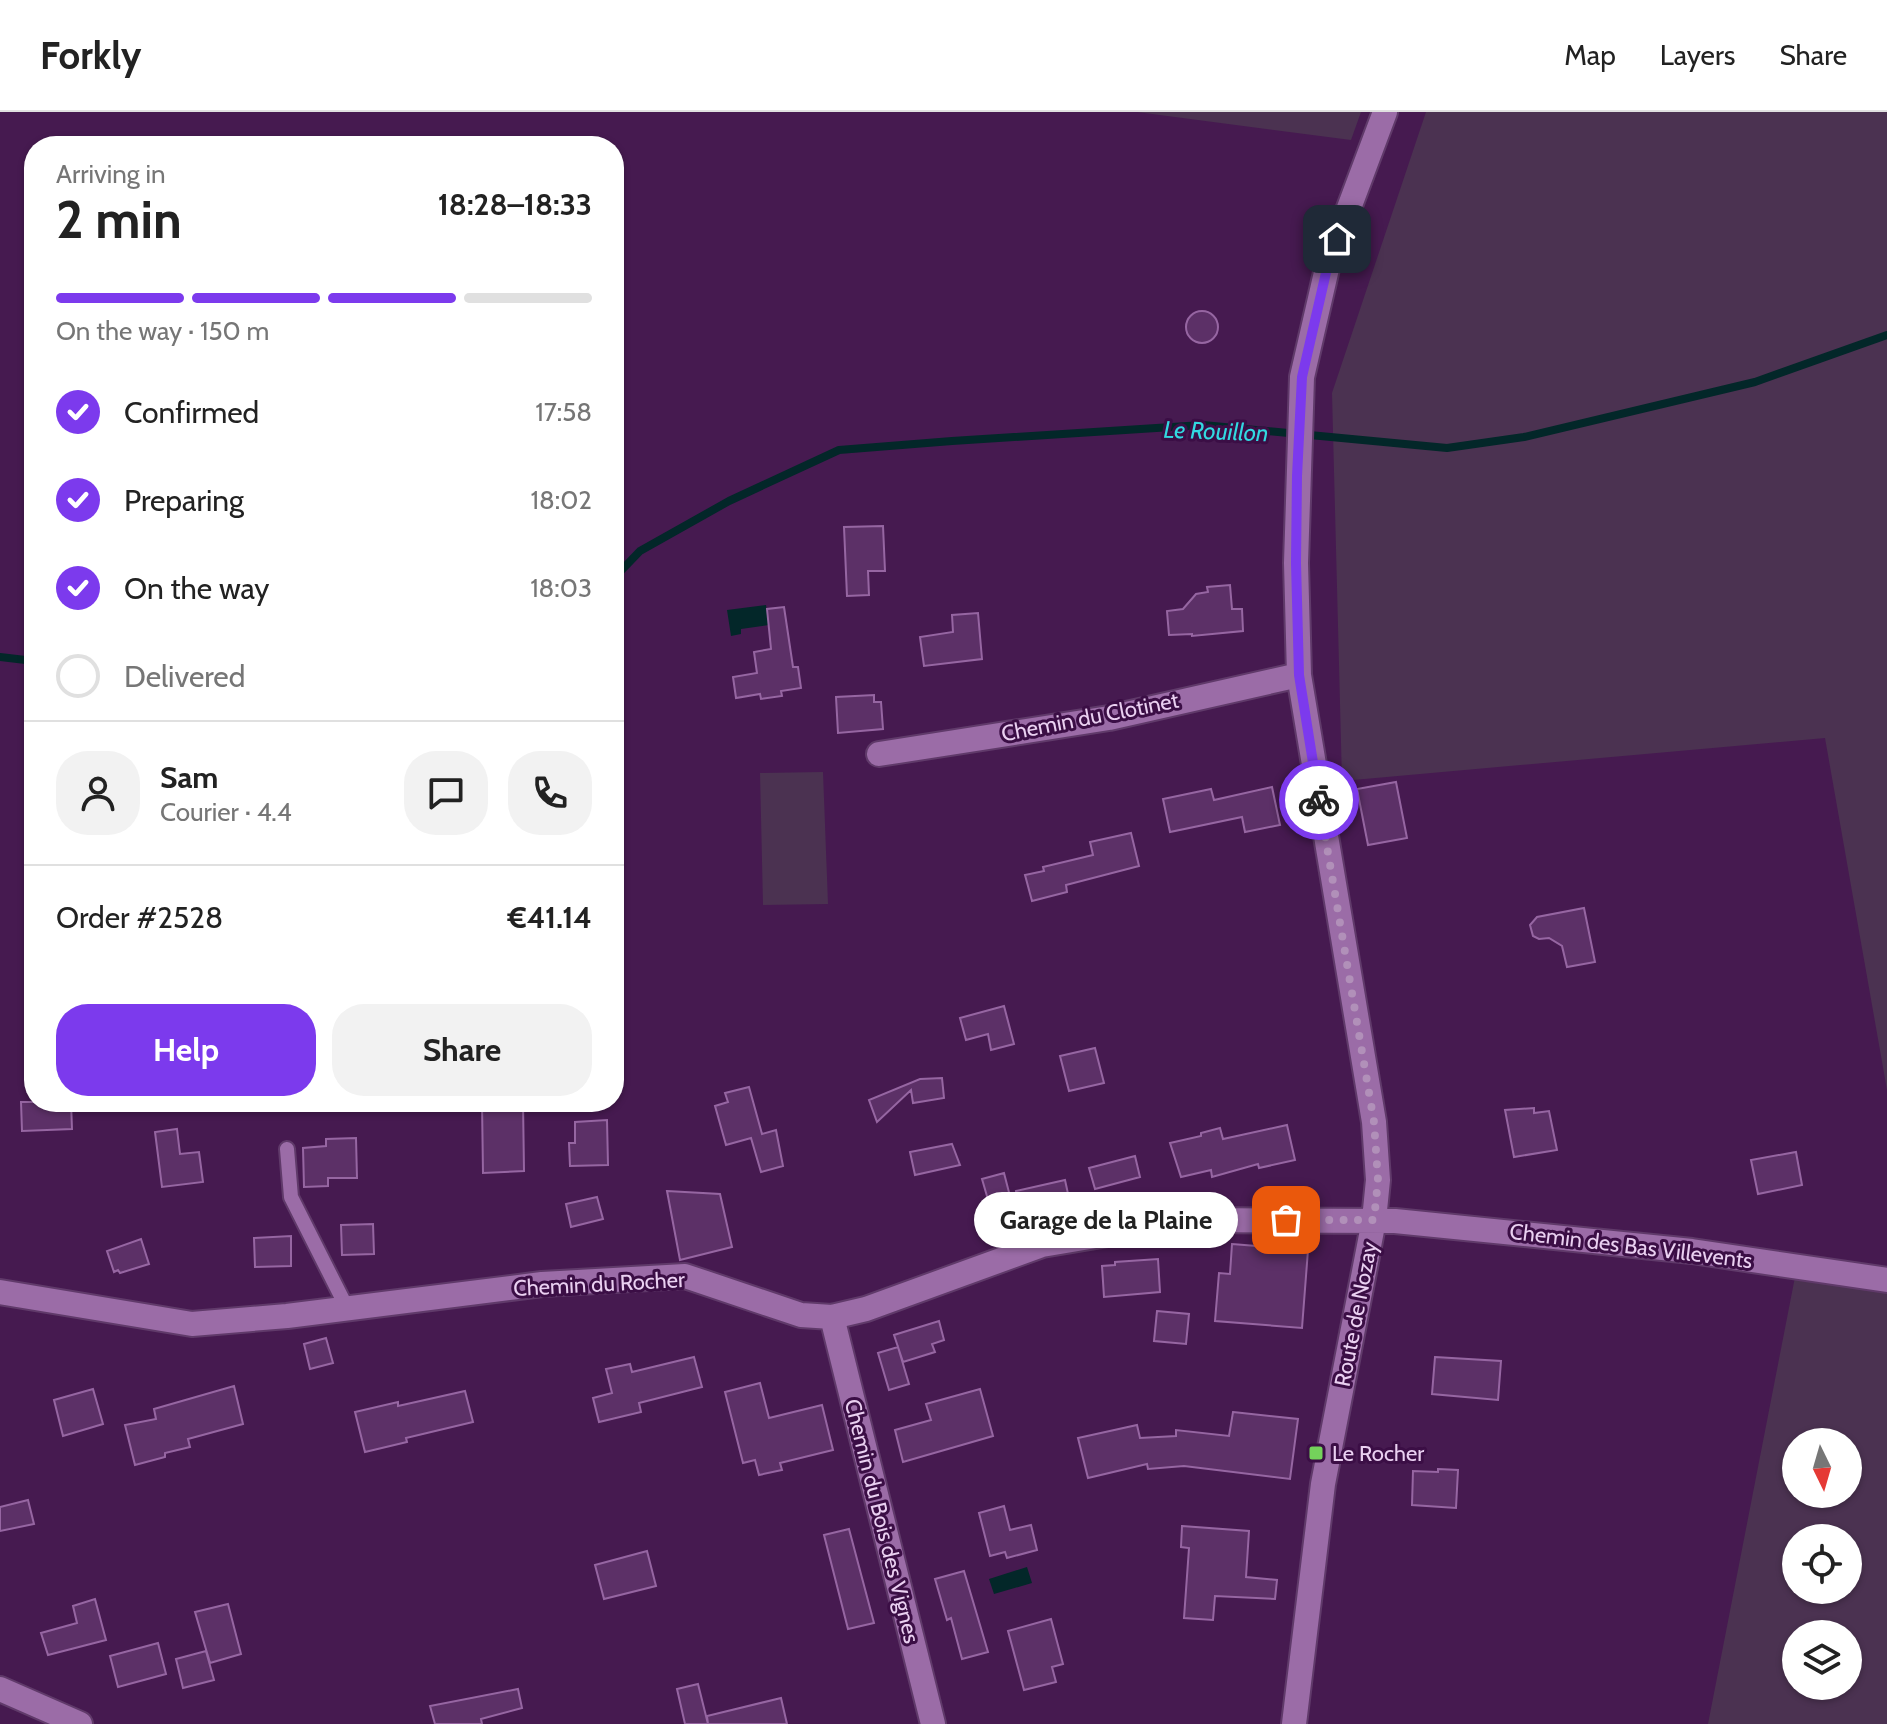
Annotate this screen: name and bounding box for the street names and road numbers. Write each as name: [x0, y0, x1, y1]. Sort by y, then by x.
street label: Chemin du Clotinet: [999, 686, 1182, 747]
street label: Chemin des Bas Villevents: [1508, 1218, 1754, 1274]
street label: Route de Nozay: [1329, 1239, 1383, 1389]
street label: Chemin du Rocher: [513, 1266, 685, 1302]
street label: Chemin du Bois des Vignes: [839, 1396, 925, 1646]

